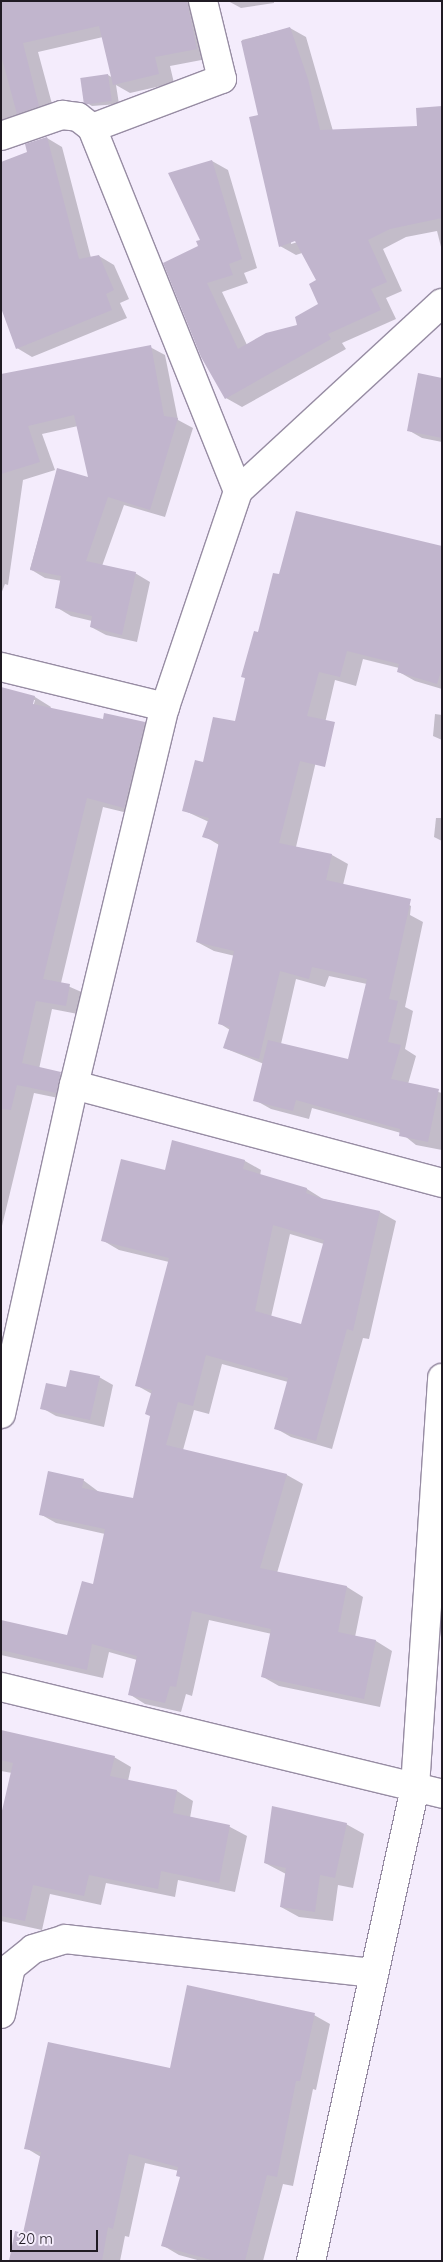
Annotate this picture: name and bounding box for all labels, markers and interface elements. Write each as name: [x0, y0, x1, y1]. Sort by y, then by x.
scale bar: [12, 2220, 100, 2252]
text: 20 m: [18, 2229, 53, 2248]

